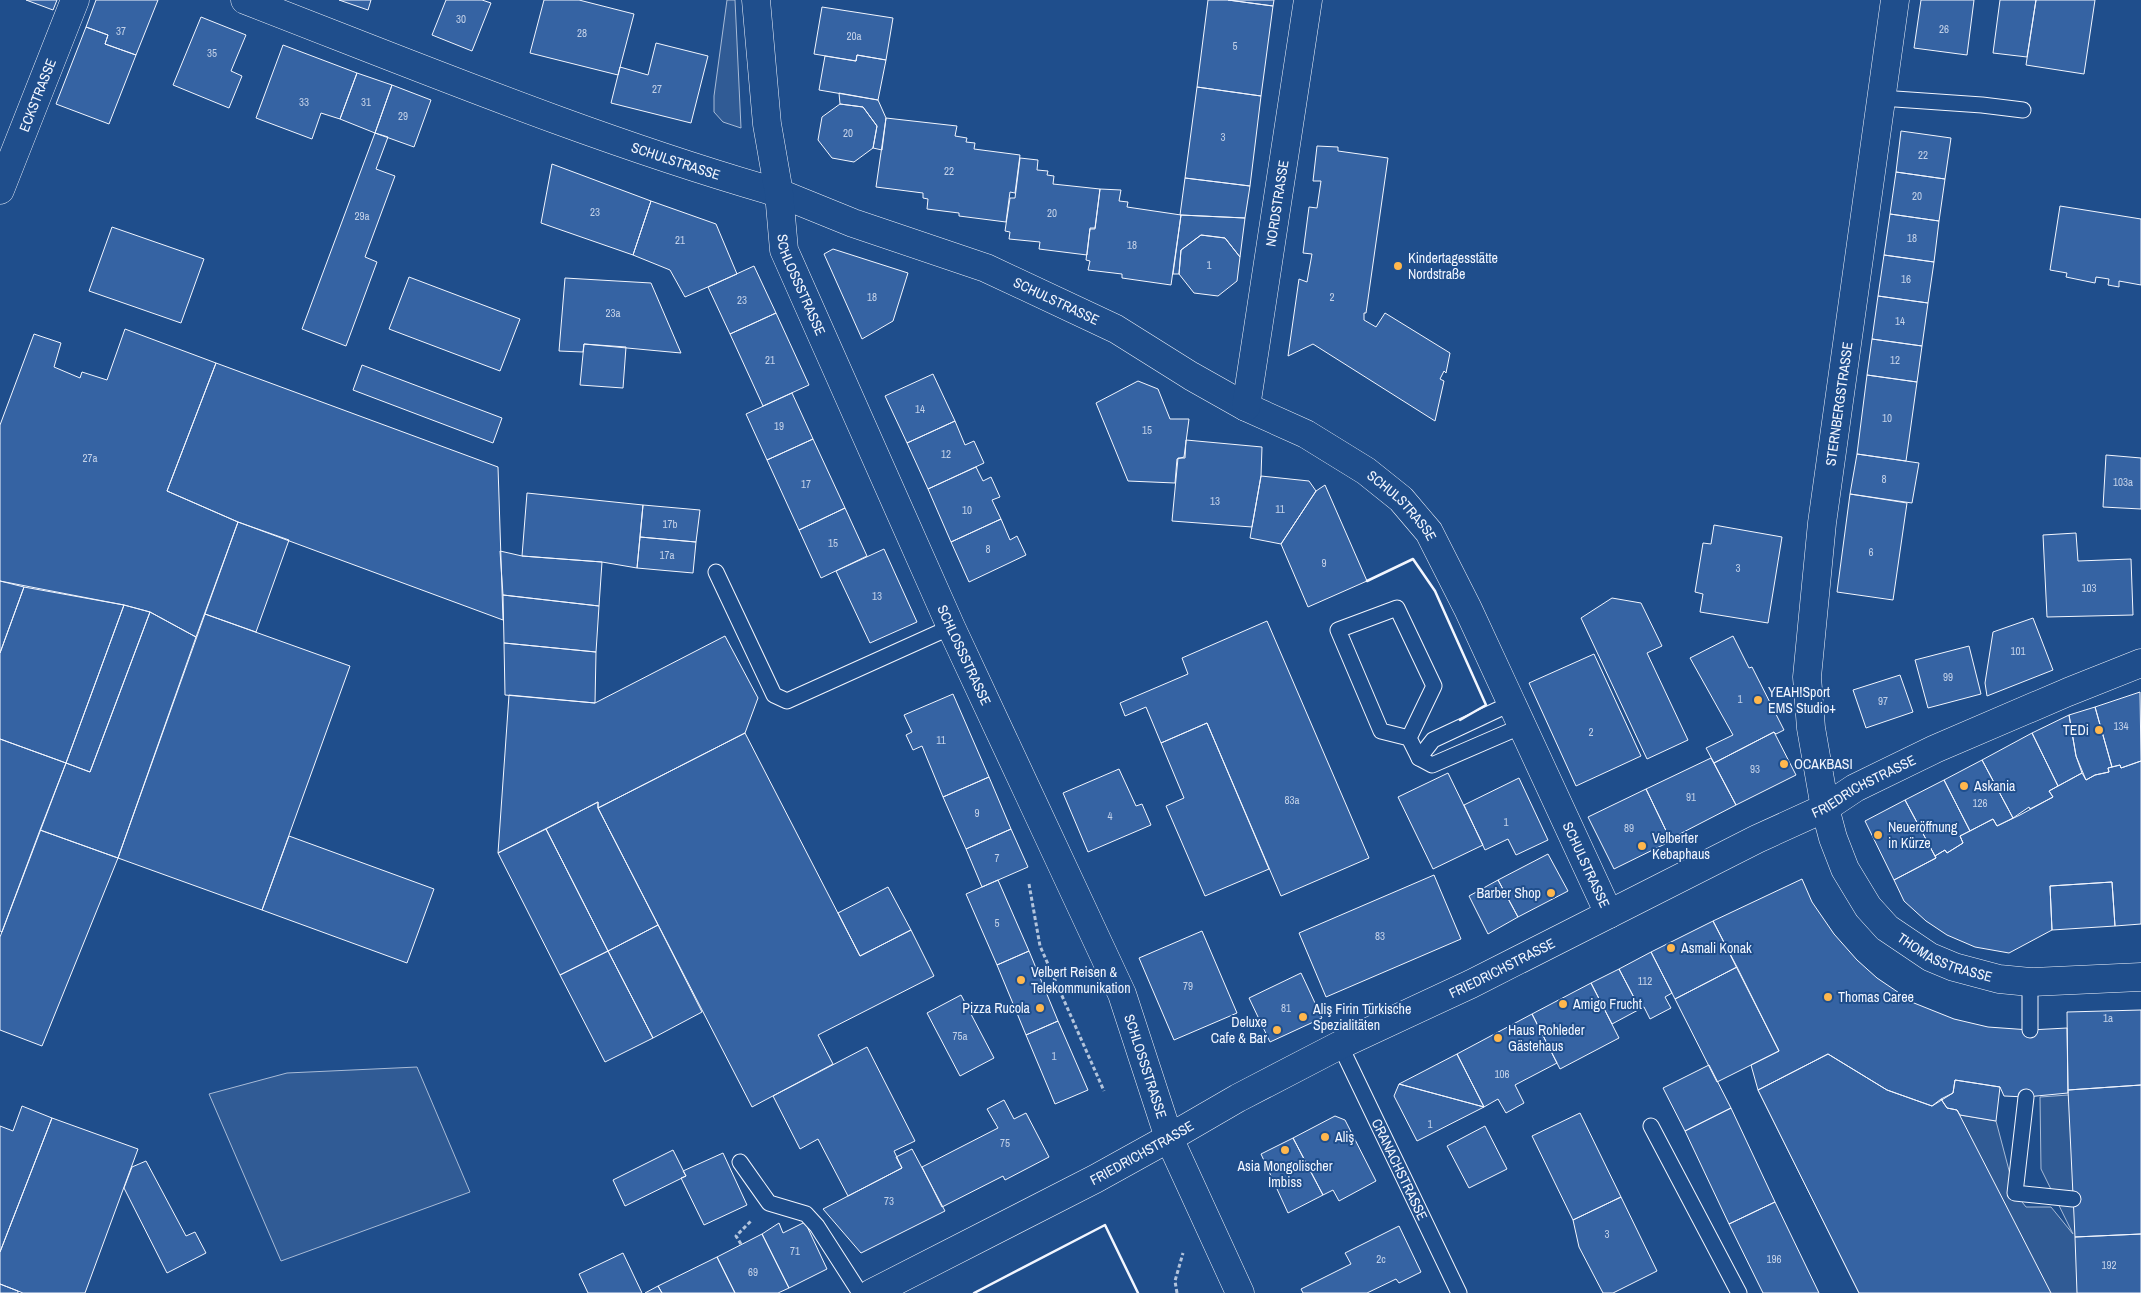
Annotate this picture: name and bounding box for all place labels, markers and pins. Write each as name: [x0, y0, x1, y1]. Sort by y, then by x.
place label: Kindertagesstätte Nordstraße: [1408, 249, 1498, 283]
marker: Kindertagesstätte Nordstraße: [1392, 260, 1404, 272]
place label: YEAH!Sport EMS Studio+: [1768, 683, 1836, 717]
marker: YEAH!Sport EMS Studio+: [1752, 694, 1764, 706]
place label: TEDi: [2063, 721, 2089, 739]
marker: TEDi: [2093, 724, 2105, 736]
place label: OCAKBASI: [1794, 755, 1853, 773]
marker: OCAKBASI: [1778, 758, 1790, 770]
place label: Askania: [1973, 777, 2016, 795]
marker: Askania: [1958, 780, 1970, 792]
place label: Neueröffnung in Kürze: [1888, 818, 1958, 852]
place label: Velberter Kebaphaus: [1652, 829, 1710, 863]
marker: Neueröffnung in Kürze: [1872, 829, 1884, 841]
marker: Velberter Kebaphaus: [1636, 840, 1648, 852]
place label: Barber Shop: [1477, 884, 1541, 902]
marker: Barber Shop: [1545, 887, 1557, 899]
place label: Asmali Konak: [1680, 939, 1752, 957]
marker: Asmali Konak: [1665, 942, 1677, 954]
place label: Velbert Reisen & Telekommunikation: [1031, 963, 1131, 997]
marker: Velbert Reisen & Telekommunikation: [1015, 974, 1027, 986]
place label: Thomas Caree: [1838, 988, 1914, 1006]
marker: Thomas Caree: [1822, 991, 1834, 1003]
place label: Amigo Frucht: [1572, 995, 1642, 1013]
marker: Amigo Frucht: [1557, 998, 1569, 1010]
place label: Pizza Rucola: [962, 999, 1031, 1017]
place label: Aliş Firin Türkische Spezialitäten: [1312, 1000, 1411, 1034]
marker: Pizza Rucola: [1034, 1002, 1046, 1014]
marker: Aliş Firin Türkische Spezialitäten: [1297, 1011, 1309, 1023]
place label: Deluxe Cafe & Bar: [1211, 1013, 1267, 1047]
place label: Haus Rohleder Gästehaus: [1508, 1021, 1585, 1055]
marker: Deluxe Cafe & Bar: [1271, 1024, 1283, 1036]
marker: Haus Rohleder Gästehaus: [1492, 1032, 1504, 1044]
place label: Aliş: [1334, 1128, 1354, 1146]
marker: Aliş: [1319, 1131, 1331, 1143]
marker: Asia Mongolischer Imbiss: [1279, 1144, 1291, 1156]
place label: Asia Mongolischer Imbiss: [1236, 1157, 1333, 1191]

